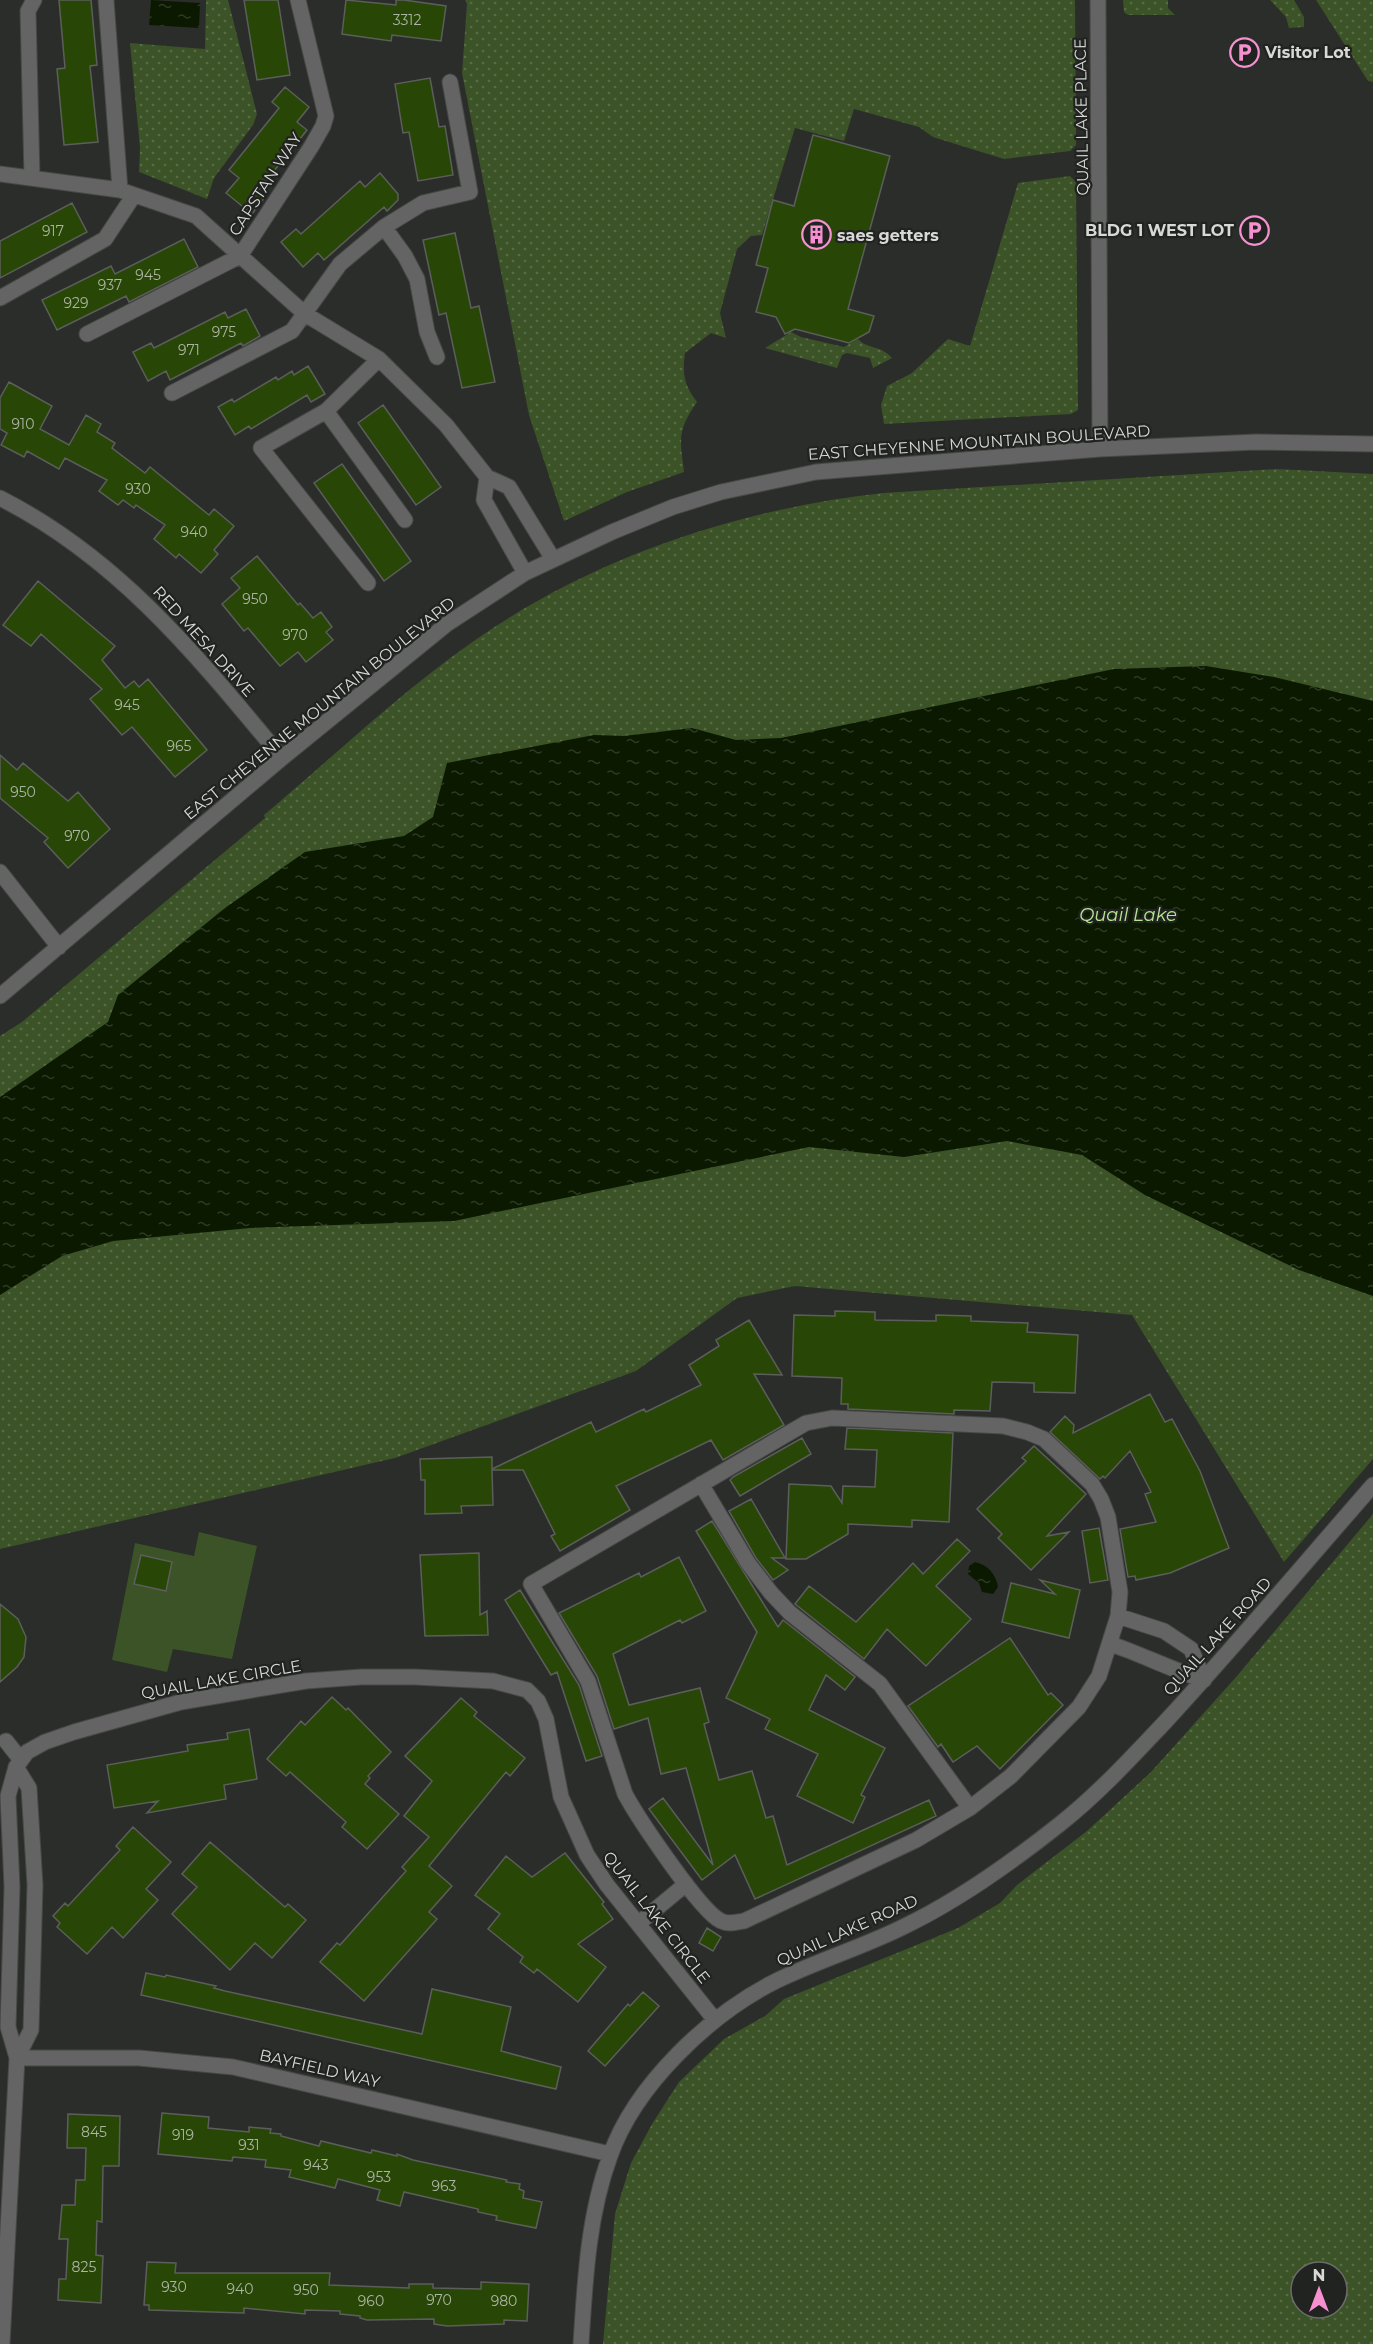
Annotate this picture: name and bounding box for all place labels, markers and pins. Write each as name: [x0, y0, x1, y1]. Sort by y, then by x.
parking icon: Visitor Lot: [1228, 36, 1260, 68]
place label: Visitor Lot: [1264, 43, 1351, 62]
parking icon: BLDG 1 WEST LOT: [1239, 214, 1271, 246]
building icon: saes getters: [800, 219, 832, 251]
place label: BLDG 1 WEST LOT: [1085, 221, 1234, 240]
place label: saes getters: [837, 226, 939, 245]

